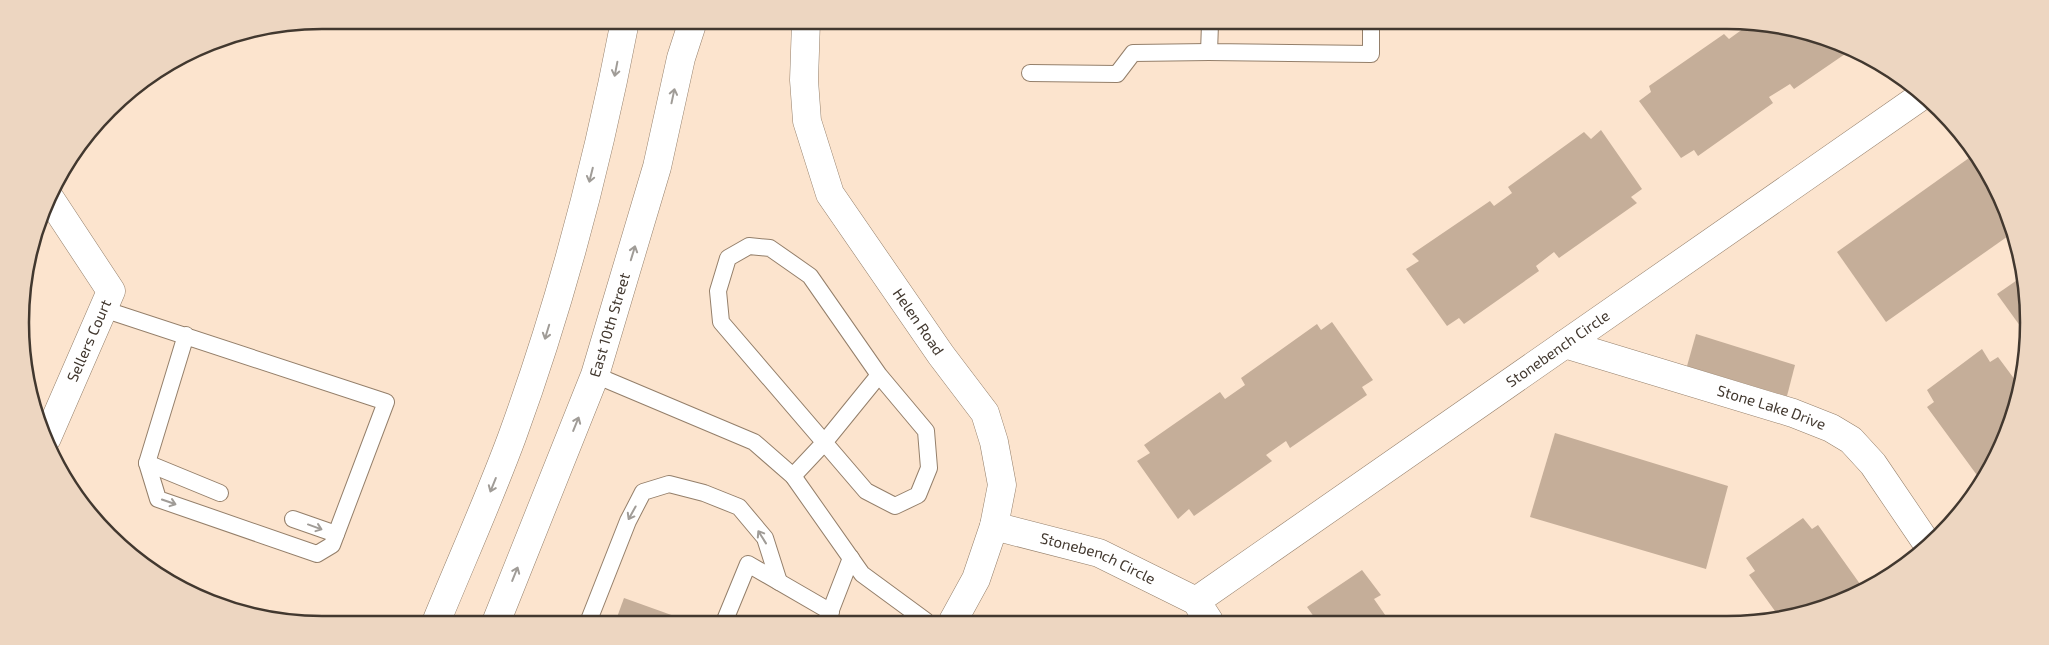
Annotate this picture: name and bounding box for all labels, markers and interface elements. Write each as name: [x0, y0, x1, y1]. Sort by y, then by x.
one-way arrow: [610, 61, 620, 77]
one-way arrow: [669, 88, 678, 104]
one-way arrow: [585, 167, 595, 183]
one-way arrow: [628, 245, 638, 261]
street label: East 10th Street: [585, 270, 633, 379]
street label: Helen Road: [890, 284, 948, 358]
street label: Sellers Court: [63, 296, 114, 384]
street label: Stonebench Circle: [1502, 306, 1613, 390]
one-way arrow: [542, 324, 552, 340]
street label: Stone Lake Drive: [1715, 381, 1829, 433]
one-way arrow: [572, 416, 581, 431]
one-way arrow: [487, 477, 497, 492]
one-way arrow: [160, 498, 176, 507]
one-way arrow: [626, 505, 636, 520]
one-way arrow: [306, 523, 322, 532]
street label: Stonebench Circle: [1038, 528, 1159, 588]
one-way arrow: [757, 530, 767, 544]
one-way arrow: [511, 567, 520, 582]

